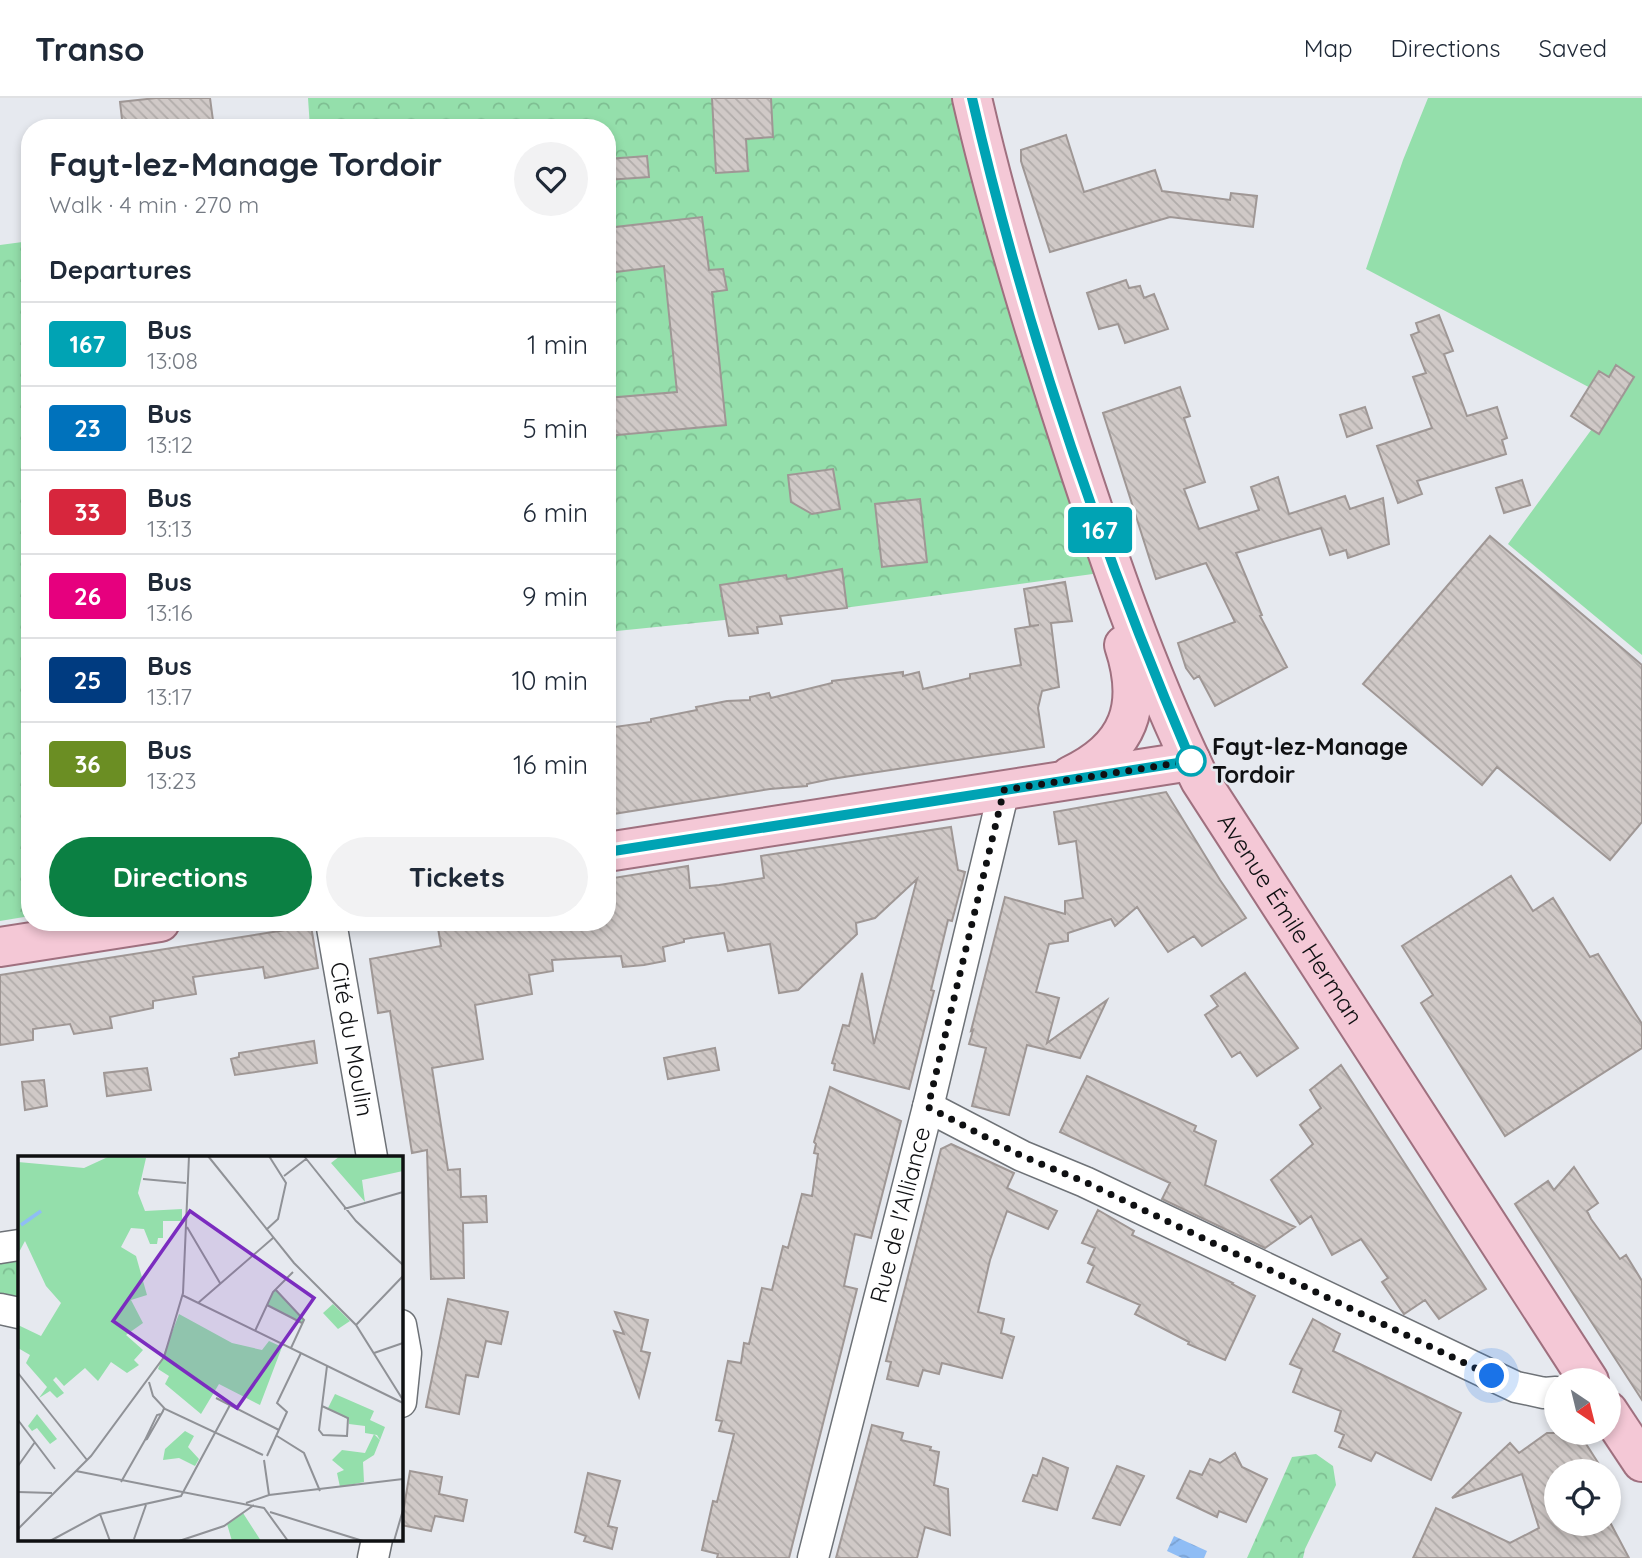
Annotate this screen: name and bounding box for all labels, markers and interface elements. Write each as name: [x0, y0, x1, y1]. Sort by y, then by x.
text: Transo: [35, 28, 145, 69]
text: Map: [1304, 33, 1353, 63]
text: Directions: [1391, 33, 1501, 63]
text: Saved: [1539, 33, 1607, 63]
button: heart: [514, 142, 588, 216]
text: Fayt-lez-Manage Tordoir: [49, 143, 442, 184]
text: Walk · 4 min · 270 m: [49, 190, 259, 219]
text: Departures: [49, 253, 192, 286]
text: Bus: [147, 313, 192, 346]
text: 1 min: [527, 328, 588, 361]
text: 167: [70, 329, 105, 359]
text: 13:08: [147, 346, 198, 375]
text: Bus: [147, 397, 192, 430]
text: 5 min: [522, 412, 588, 445]
text: 23: [74, 413, 101, 443]
text: 13:12: [147, 430, 193, 459]
text: Bus: [147, 481, 192, 514]
text: 6 min: [523, 496, 588, 529]
text: 33: [75, 497, 100, 527]
line badge: 167: [1060, 507, 1140, 553]
text: 13:13: [147, 514, 192, 543]
text: 167: [1082, 515, 1118, 545]
text: Bus: [147, 565, 192, 598]
text: 9 min: [522, 580, 588, 613]
text: 26: [74, 581, 101, 611]
text: 13:16: [147, 598, 193, 627]
text: Bus: [147, 649, 192, 682]
text: 10 min: [512, 664, 588, 697]
text: 25: [74, 665, 101, 695]
text: 13:17: [147, 682, 192, 711]
place label: Fayt-lez-Manage Tordoir: [1212, 731, 1408, 789]
text: Bus: [147, 733, 192, 766]
marker: Fayt-lez-Manage Tordoir: [1176, 746, 1206, 776]
text: 16 min: [513, 748, 588, 781]
text: 36: [74, 749, 101, 779]
text: 13:23: [147, 766, 197, 795]
street label: Avenue Émile Herman: [1212, 808, 1370, 1030]
button: Directions: [49, 837, 312, 917]
button: Tickets: [326, 837, 588, 917]
street label: Cité du Moulin: [324, 959, 381, 1119]
street label: Rue de l'Alliance: [863, 1124, 936, 1306]
inset map: [18, 1156, 402, 1540]
your location: [1474, 1358, 1509, 1393]
north arrow: [1544, 1368, 1620, 1446]
map controls: [1544, 1368, 1621, 1536]
button: locate: [1544, 1459, 1621, 1536]

